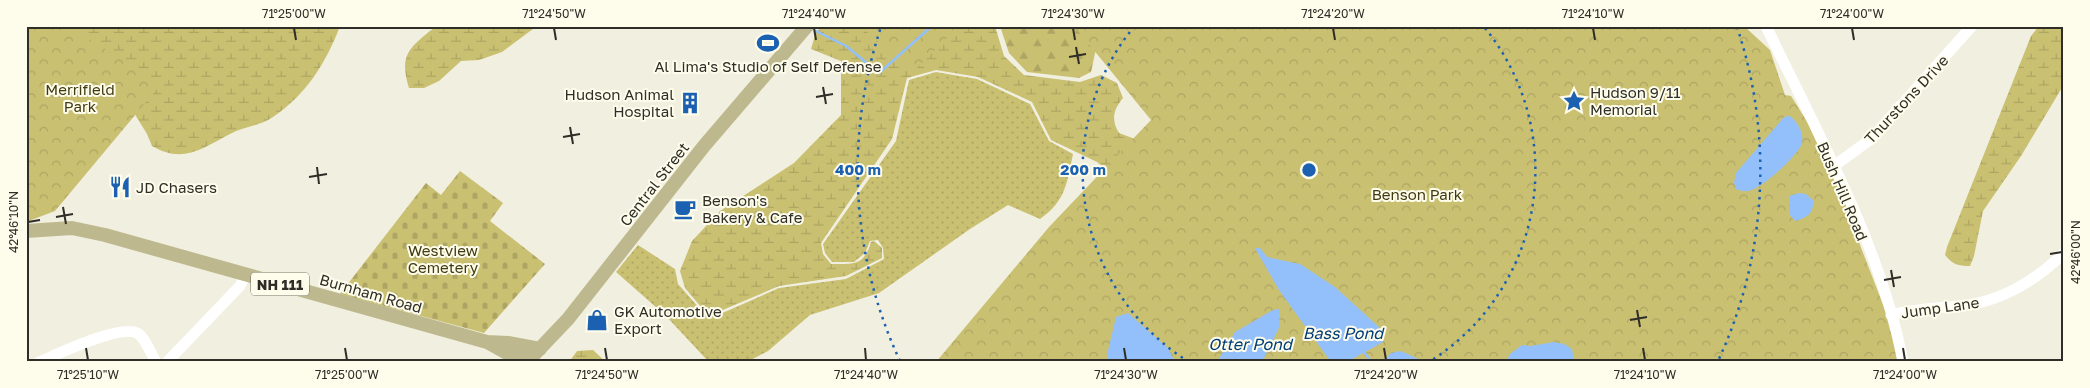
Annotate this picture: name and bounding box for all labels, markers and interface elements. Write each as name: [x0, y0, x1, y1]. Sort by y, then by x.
text: 71°25'00"W: [262, 6, 326, 21]
text: 71°24'50"W: [522, 6, 586, 21]
text: 71°24'40"W: [782, 6, 846, 21]
text: 71°24'30"W: [1041, 6, 1105, 21]
text: 71°24'20"W: [1301, 6, 1365, 21]
text: 71°24'10"W: [1562, 6, 1625, 21]
text: 71°24'00"W: [1820, 6, 1885, 21]
sports icon: Al Lima's Studio of Self Defense: [755, 30, 781, 56]
street label: Thurstons Drive: [1860, 51, 1952, 147]
place label: Al Lima's Studio of Self Defense: [655, 57, 882, 75]
park label: Merrifield Park: [45, 80, 115, 115]
place label: Hudson 9/11 Memorial: [1590, 83, 1680, 118]
place label: Hudson Animal Hospital: [565, 85, 674, 120]
place icon: Hudson 9/11 Memorial: [1561, 88, 1587, 114]
building icon: Hudson Animal Hospital: [677, 90, 703, 116]
street label: Central Street: [616, 139, 692, 229]
street label: Bush Hill Road: [1814, 139, 1872, 243]
text: 400 m: [835, 160, 881, 178]
text: 200 m: [1060, 160, 1106, 178]
centre of rings: [1300, 161, 1318, 179]
restaurant icon: JD Chasers: [107, 174, 133, 200]
place label: JD Chasers: [136, 178, 217, 196]
park label: Benson Park: [1372, 185, 1463, 203]
text: 42°46'10"N: [6, 191, 21, 253]
place label: Benson's Bakery & Cafe: [702, 191, 803, 226]
cafe icon: Benson's Bakery & Cafe: [672, 196, 698, 222]
text: 42°46'00"N: [2068, 220, 2083, 284]
park label: Westview Cemetery: [408, 241, 479, 276]
street label: Burnham Road: [318, 270, 424, 316]
road number: NH 111: [251, 272, 309, 296]
street label: Jump Lane: [1900, 293, 1981, 321]
place label: GK Automotive Export: [614, 302, 722, 337]
shop icon: GK Automotive Export: [584, 307, 610, 333]
water label: Bass Pond: [1303, 323, 1385, 343]
water label: Otter Pond: [1208, 334, 1294, 354]
text: 71°25'10"W: [57, 367, 120, 382]
text: 71°25'00"W: [315, 367, 379, 382]
text: 71°24'50"W: [575, 367, 639, 382]
text: 71°24'40"W: [834, 367, 898, 382]
text: 71°24'30"W: [1094, 367, 1158, 382]
text: 71°24'20"W: [1354, 367, 1418, 382]
text: 71°24'10"W: [1614, 367, 1677, 382]
text: 71°24'00"W: [1873, 367, 1938, 382]

